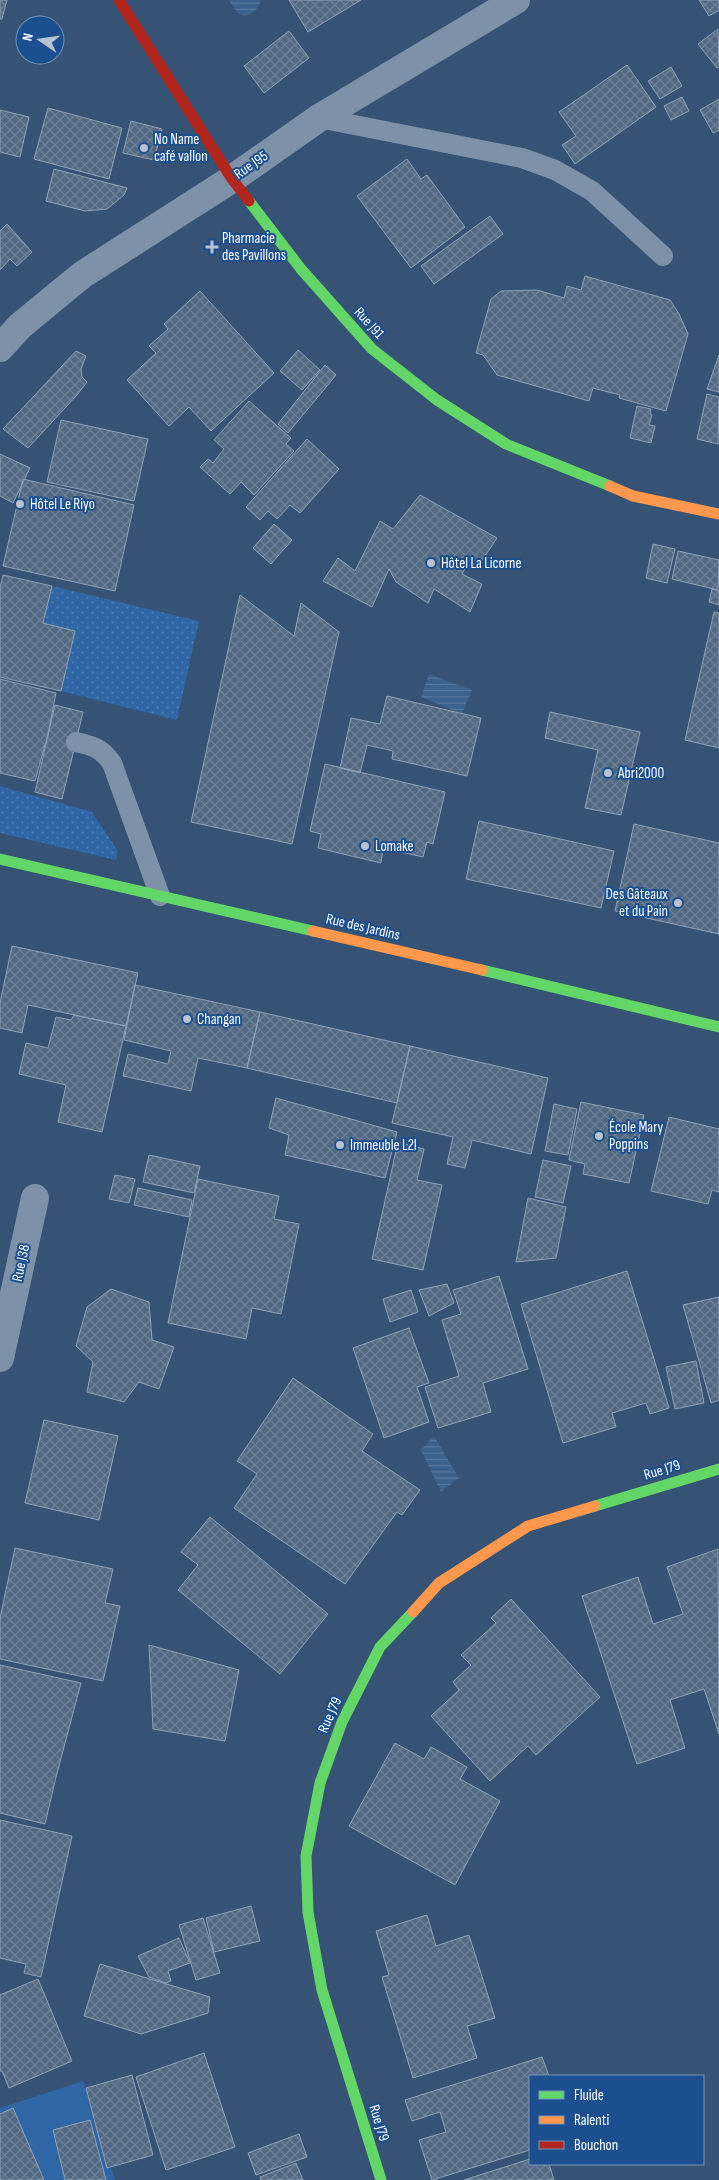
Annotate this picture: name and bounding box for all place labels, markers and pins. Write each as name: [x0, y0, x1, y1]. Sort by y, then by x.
place label: No Name café vallon: [154, 130, 208, 166]
marker: No Name café vallon: [138, 142, 150, 154]
place label: Pharmacie des Pavillons: [222, 229, 286, 265]
marker: Pharmacie des Pavillons: [206, 241, 218, 253]
place label: Hôtel Le Riyo: [30, 495, 95, 514]
marker: Hôtel Le Riyo: [14, 498, 26, 510]
place label: Hôtel La Licorne: [441, 554, 521, 573]
marker: Hôtel La Licorne: [425, 557, 437, 569]
place label: Abri2000: [617, 764, 664, 783]
marker: Abri2000: [602, 767, 614, 779]
place label: Lomake: [375, 837, 414, 856]
marker: Lomake: [359, 840, 371, 852]
place label: Des Gâteaux et du Pain: [605, 885, 668, 921]
marker: Des Gâteaux et du Pain: [672, 897, 684, 909]
place label: Changan: [197, 1010, 241, 1029]
marker: Changan: [181, 1013, 193, 1025]
place label: École Mary Poppins: [609, 1118, 664, 1154]
marker: École Mary Poppins: [593, 1130, 605, 1142]
place label: Immeuble L2I: [350, 1136, 417, 1155]
marker: Immeuble L2I: [334, 1139, 346, 1151]

